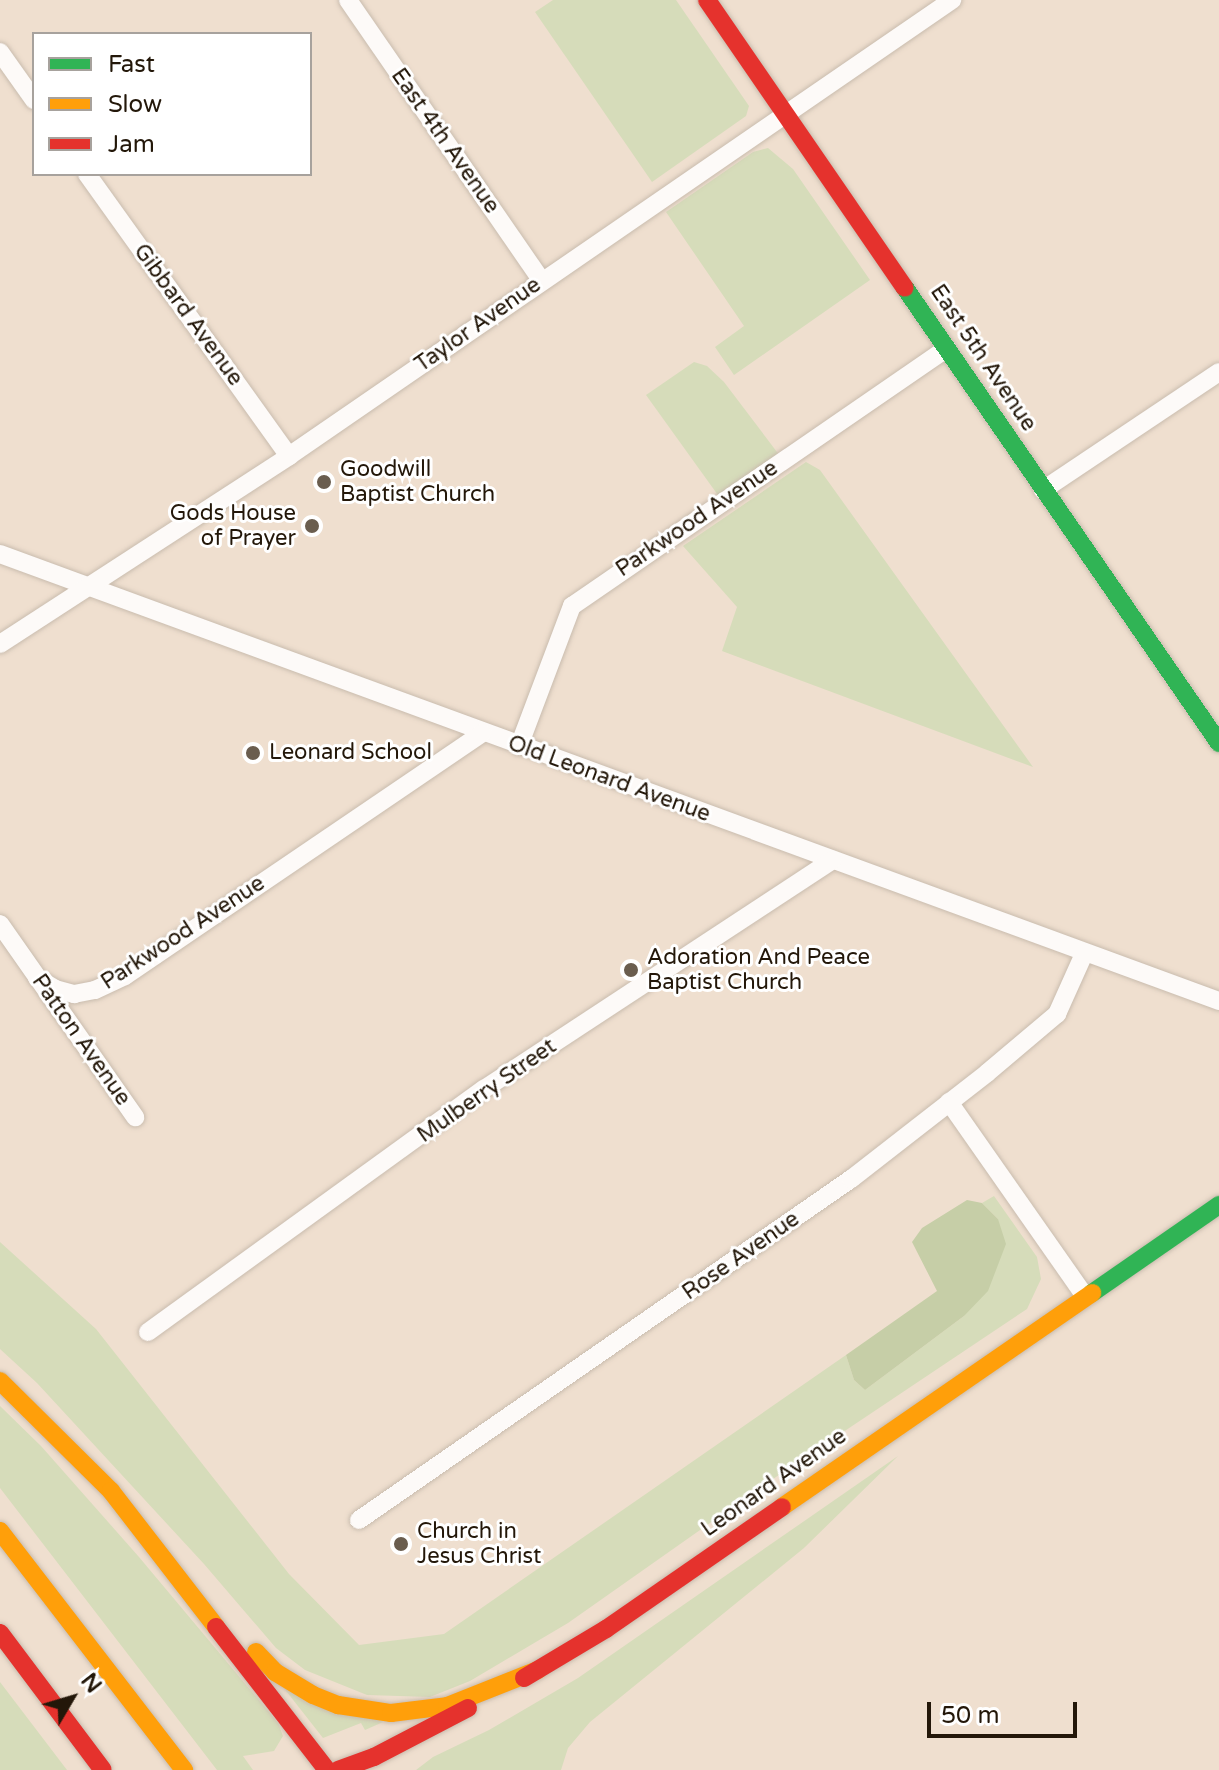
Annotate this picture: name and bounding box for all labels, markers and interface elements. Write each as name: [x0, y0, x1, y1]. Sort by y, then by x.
legend: [32, 32, 312, 176]
text: Fast: [108, 50, 155, 79]
street label: East 4th Avenue: [385, 63, 505, 219]
text: Slow: [108, 90, 162, 119]
text: Jam: [108, 130, 155, 159]
street label: Gibbard Avenue: [128, 239, 248, 391]
street label: Taylor Avenue: [410, 272, 546, 378]
street label: East 5th Avenue: [924, 280, 1042, 436]
street label: Parkwood Avenue: [611, 455, 783, 583]
place label: Goodwill Baptist Church: [340, 456, 495, 508]
marker: Goodwill Baptist Church: [315, 473, 333, 491]
place label: Gods House of Prayer: [170, 500, 296, 552]
marker: Gods House of Prayer: [303, 517, 321, 535]
street label: Old Leonard Avenue: [504, 730, 714, 828]
place label: Leonard School: [269, 740, 432, 766]
marker: Leonard School: [244, 744, 262, 762]
street label: Parkwood Avenue: [96, 870, 270, 996]
place label: Adoration And Peace Baptist Church: [647, 944, 870, 996]
marker: Adoration And Peace Baptist Church: [622, 961, 640, 979]
street label: Patton Avenue: [26, 969, 136, 1111]
street label: Mulberry Street: [412, 1033, 562, 1149]
street label: Rose Avenue: [678, 1206, 804, 1306]
street label: Leonard Avenue: [697, 1423, 851, 1543]
place label: Church in Jesus Christ: [417, 1518, 541, 1570]
marker: Church in Jesus Christ: [392, 1535, 410, 1553]
north arrow: [32, 1658, 112, 1738]
text: N: [75, 1668, 107, 1698]
scale bar: [931, 1686, 1081, 1736]
text: 50 m: [941, 1701, 999, 1730]

